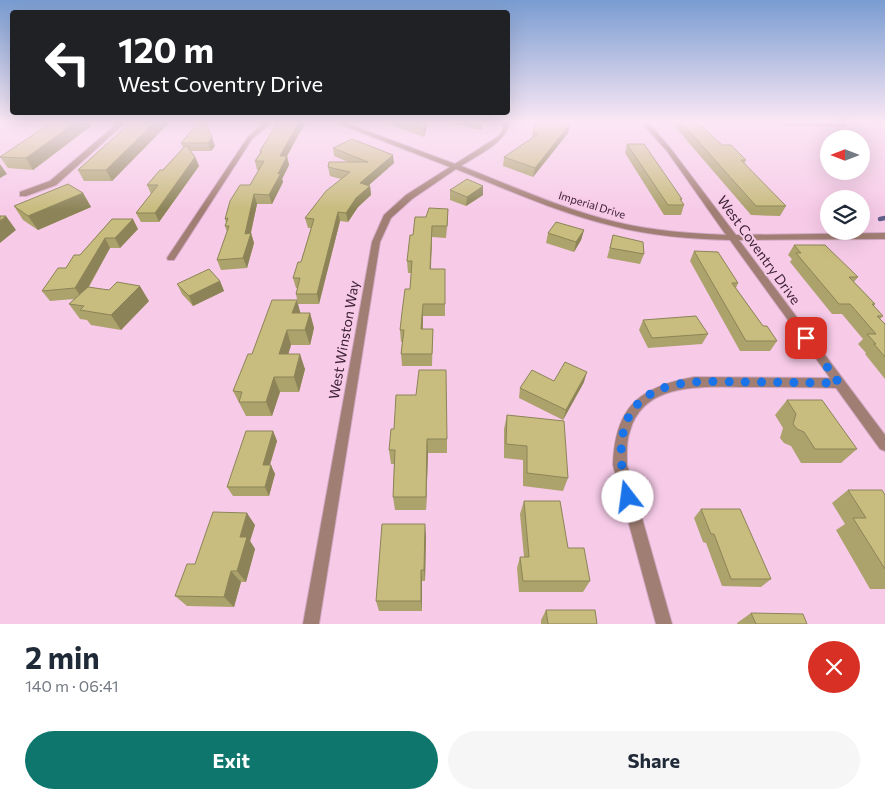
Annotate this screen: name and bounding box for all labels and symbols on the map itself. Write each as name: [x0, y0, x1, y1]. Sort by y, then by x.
north arrow: [820, 130, 870, 180]
street label: Imperial Drive: [557, 188, 627, 221]
street label: West Coventry Drive: [714, 192, 805, 308]
street label: West Winston Way: [325, 279, 362, 401]
pin: [785, 317, 827, 359]
position arrow: [601, 470, 653, 522]

